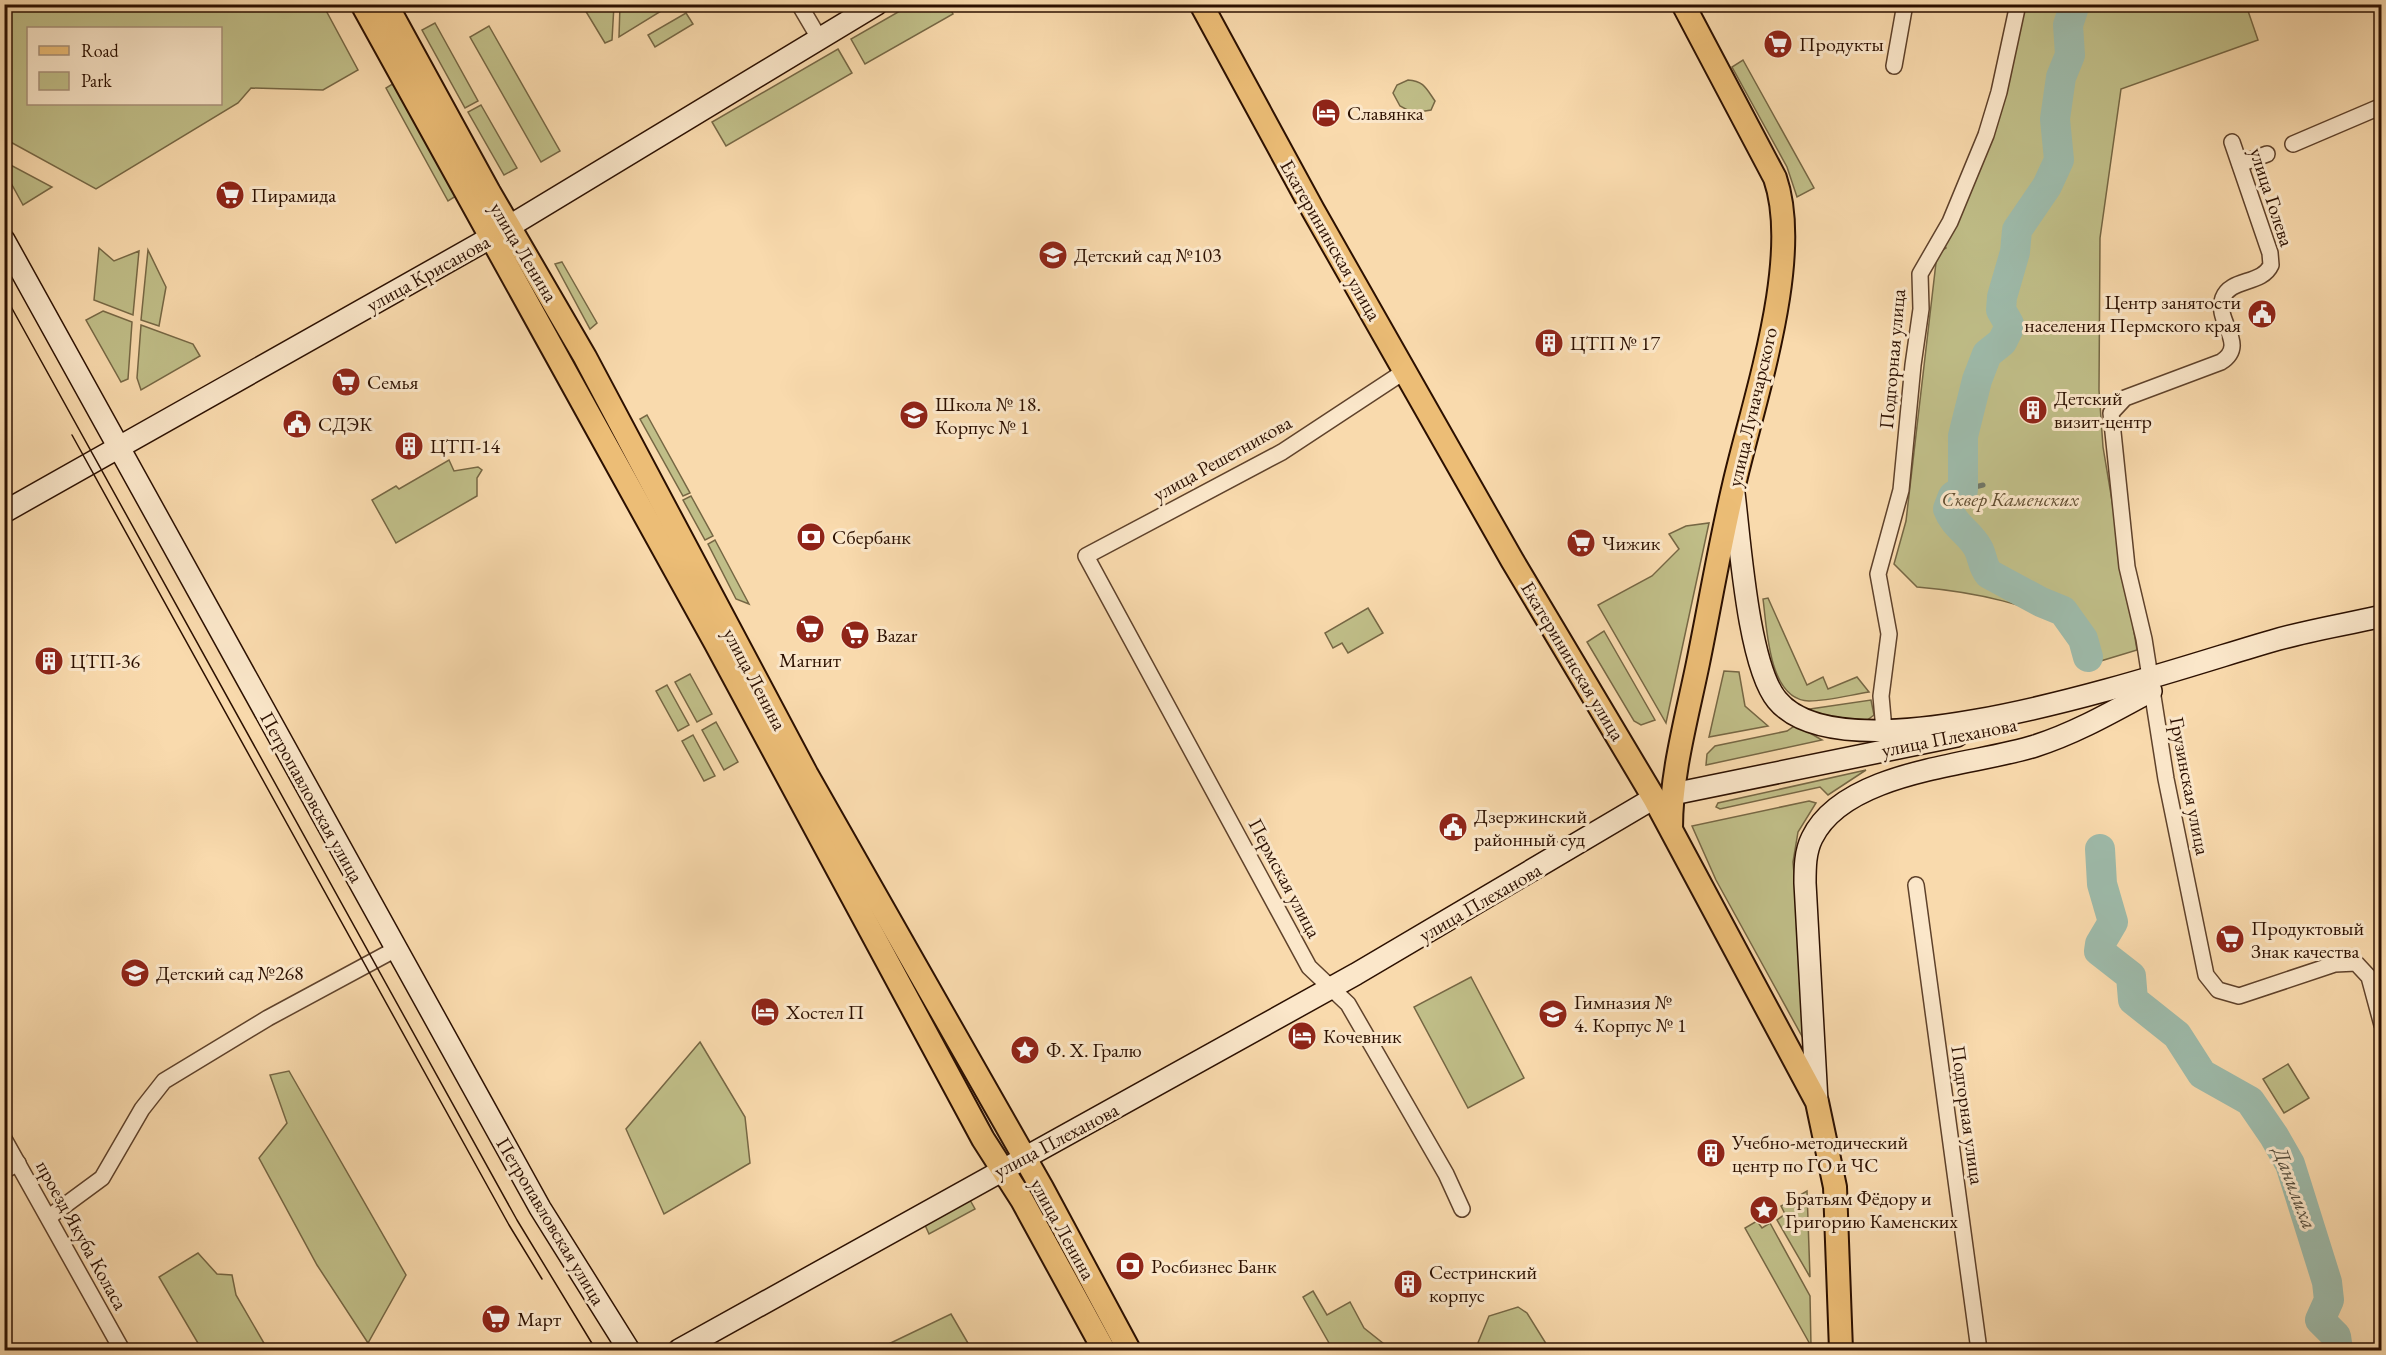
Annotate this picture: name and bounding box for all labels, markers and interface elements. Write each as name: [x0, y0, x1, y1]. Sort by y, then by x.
legend: [27, 27, 222, 105]
supermarket icon: Прoдукты: [1762, 28, 1794, 60]
place label: Прoдукты: [1799, 31, 1884, 57]
text: Road: [81, 39, 120, 62]
text: Park: [81, 69, 112, 92]
hotel icon: Славянка: [1310, 97, 1342, 129]
place label: Славянка: [1347, 100, 1424, 126]
street label: улица Голева: [2244, 144, 2300, 250]
street label: Екатерининская улица: [1274, 155, 1388, 325]
supermarket icon: Пирамида: [214, 179, 246, 211]
place label: Пирамида: [251, 182, 336, 208]
street label: улица Ленина: [484, 197, 564, 307]
street label: улица Крисанова: [362, 228, 494, 318]
school or university icon: Детский сад №103: [1037, 239, 1069, 271]
place label: Детский сад №103: [1074, 242, 1222, 268]
street label: Подгорная улица: [1873, 288, 1911, 430]
place label: Центр занятости населения Пермского края: [2024, 289, 2241, 338]
public building icon: Центр занятости населения Пермского края: [2246, 298, 2278, 330]
street label: улица Луначарского: [1721, 325, 1783, 489]
building icon: ЦТП № 17: [1533, 327, 1565, 359]
place label: ЦТП № 17: [1570, 330, 1660, 356]
supermarket icon: Семья: [330, 366, 362, 398]
place label: Семья: [367, 369, 419, 395]
place label: Детский визит-центр: [2054, 385, 2152, 434]
place label: Школа № 18. Корпус № 1: [935, 391, 1041, 440]
building icon: Детский визит-центр: [2017, 394, 2049, 426]
school or university icon: Школа № 18. Корпус № 1: [898, 399, 930, 431]
public building icon: СДЭК: [281, 408, 313, 440]
street label: улица Решетникова: [1148, 409, 1296, 507]
place label: СДЭК: [318, 411, 373, 437]
building icon: ЦТП-14: [393, 430, 425, 462]
place label: ЦТП-14: [430, 433, 501, 459]
park label: Сквер Каменских: [1942, 486, 2080, 512]
bank icon: Сбербанк: [795, 521, 827, 553]
place label: Сбербанк: [832, 524, 911, 550]
supermarket icon: Чижик: [1565, 527, 1597, 559]
place label: Чижик: [1602, 530, 1661, 556]
street label: Екатерининская улица: [1515, 576, 1631, 746]
supermarket icon: Магнит: [794, 613, 826, 645]
supermarket icon: Bazar: [839, 619, 871, 651]
place label: Bazar: [876, 622, 918, 648]
street label: улица Ленина: [717, 623, 793, 735]
building icon: ЦТП-36: [33, 645, 65, 677]
place label: Магнит: [779, 647, 841, 673]
place label: ЦТП-36: [70, 648, 141, 674]
street label: Петропавловская улица: [254, 707, 370, 887]
street label: улица Плеханова: [1879, 711, 2019, 763]
street label: Грузинская улица: [2164, 715, 2216, 857]
place label: Дзержинский районный суд: [1474, 803, 1587, 852]
public building icon: Дзержинский районный суд: [1437, 811, 1469, 843]
street label: Пермская улица: [1243, 814, 1327, 942]
street label: улица Плеханова: [1414, 856, 1546, 948]
place label: Продуктовый Знак качества: [2251, 915, 2365, 964]
supermarket icon: Продуктовый Знак качества: [2214, 923, 2246, 955]
school or university icon: Детский сад №268: [119, 957, 151, 989]
place label: Детский сад №268: [156, 960, 304, 986]
place label: Гимназия № 4. Корпус № 1: [1574, 989, 1687, 1038]
hotel icon: Хостел П: [749, 996, 781, 1028]
school or university icon: Гимназия № 4. Корпус № 1: [1537, 998, 1569, 1030]
place label: Хостел П: [785, 999, 864, 1025]
hotel icon: Кочевник: [1286, 1020, 1318, 1052]
place label: Кочевник: [1323, 1023, 1402, 1049]
place icon: Ф. Х. Гралю: [1009, 1034, 1041, 1066]
place label: Ф. Х. Гралю: [1046, 1037, 1142, 1063]
street label: Подгорная улица: [1945, 1044, 1991, 1186]
street label: улица Плеханова: [989, 1096, 1123, 1184]
place label: Учебно-методический центр по ГО и ЧС: [1731, 1129, 1908, 1178]
street label: Петропавловская улица: [490, 1132, 612, 1310]
building icon: Учебно-методический центр по ГО и ЧС: [1695, 1137, 1727, 1169]
water label: Данилиха: [2267, 1141, 2323, 1233]
street label: проезд Якуба Коласа: [30, 1156, 134, 1314]
street label: улица Ленина: [1024, 1174, 1102, 1284]
place label: Братьям Фёдору и Григорию Каменских: [1785, 1185, 1958, 1234]
place icon: Братьям Фёдору и Григорию Каменских: [1748, 1194, 1780, 1226]
bank icon: Росбизнес Банк: [1114, 1250, 1146, 1282]
place label: Росбизнес Банк: [1151, 1253, 1277, 1279]
place label: Сестринский корпус: [1429, 1259, 1537, 1308]
building icon: Сестринский корпус: [1392, 1268, 1424, 1300]
supermarket icon: Март: [480, 1303, 512, 1335]
place label: Март: [517, 1306, 561, 1332]

